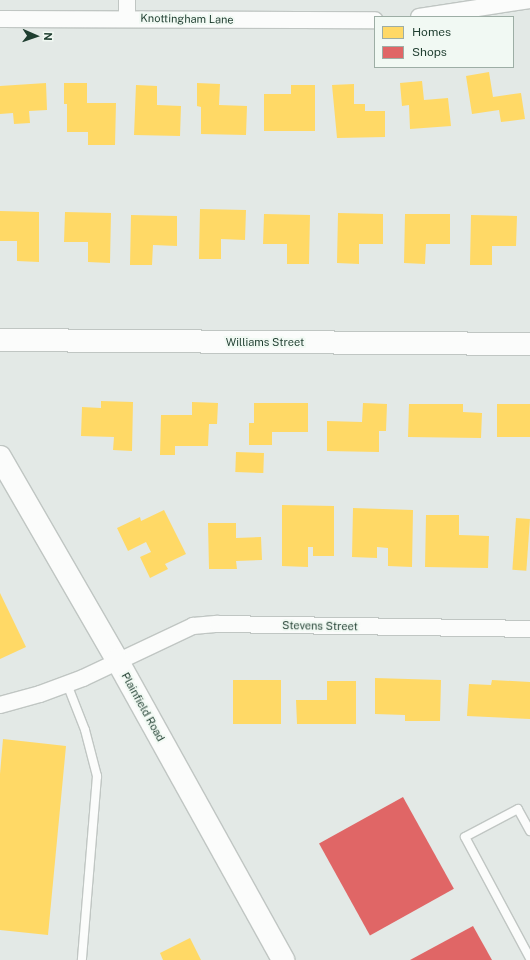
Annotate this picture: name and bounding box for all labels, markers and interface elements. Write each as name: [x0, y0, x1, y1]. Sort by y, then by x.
street label: Knottingham Lane: [140, 12, 234, 26]
north arrow: [16, 16, 56, 56]
legend: [374, 16, 514, 68]
text: Homes: [412, 25, 451, 39]
text: N: [42, 32, 54, 41]
text: Shops: [412, 45, 447, 59]
street label: Williams Street: [226, 335, 304, 349]
street label: Stevens Street: [282, 619, 358, 633]
street label: Plainfield Road: [119, 670, 167, 744]

